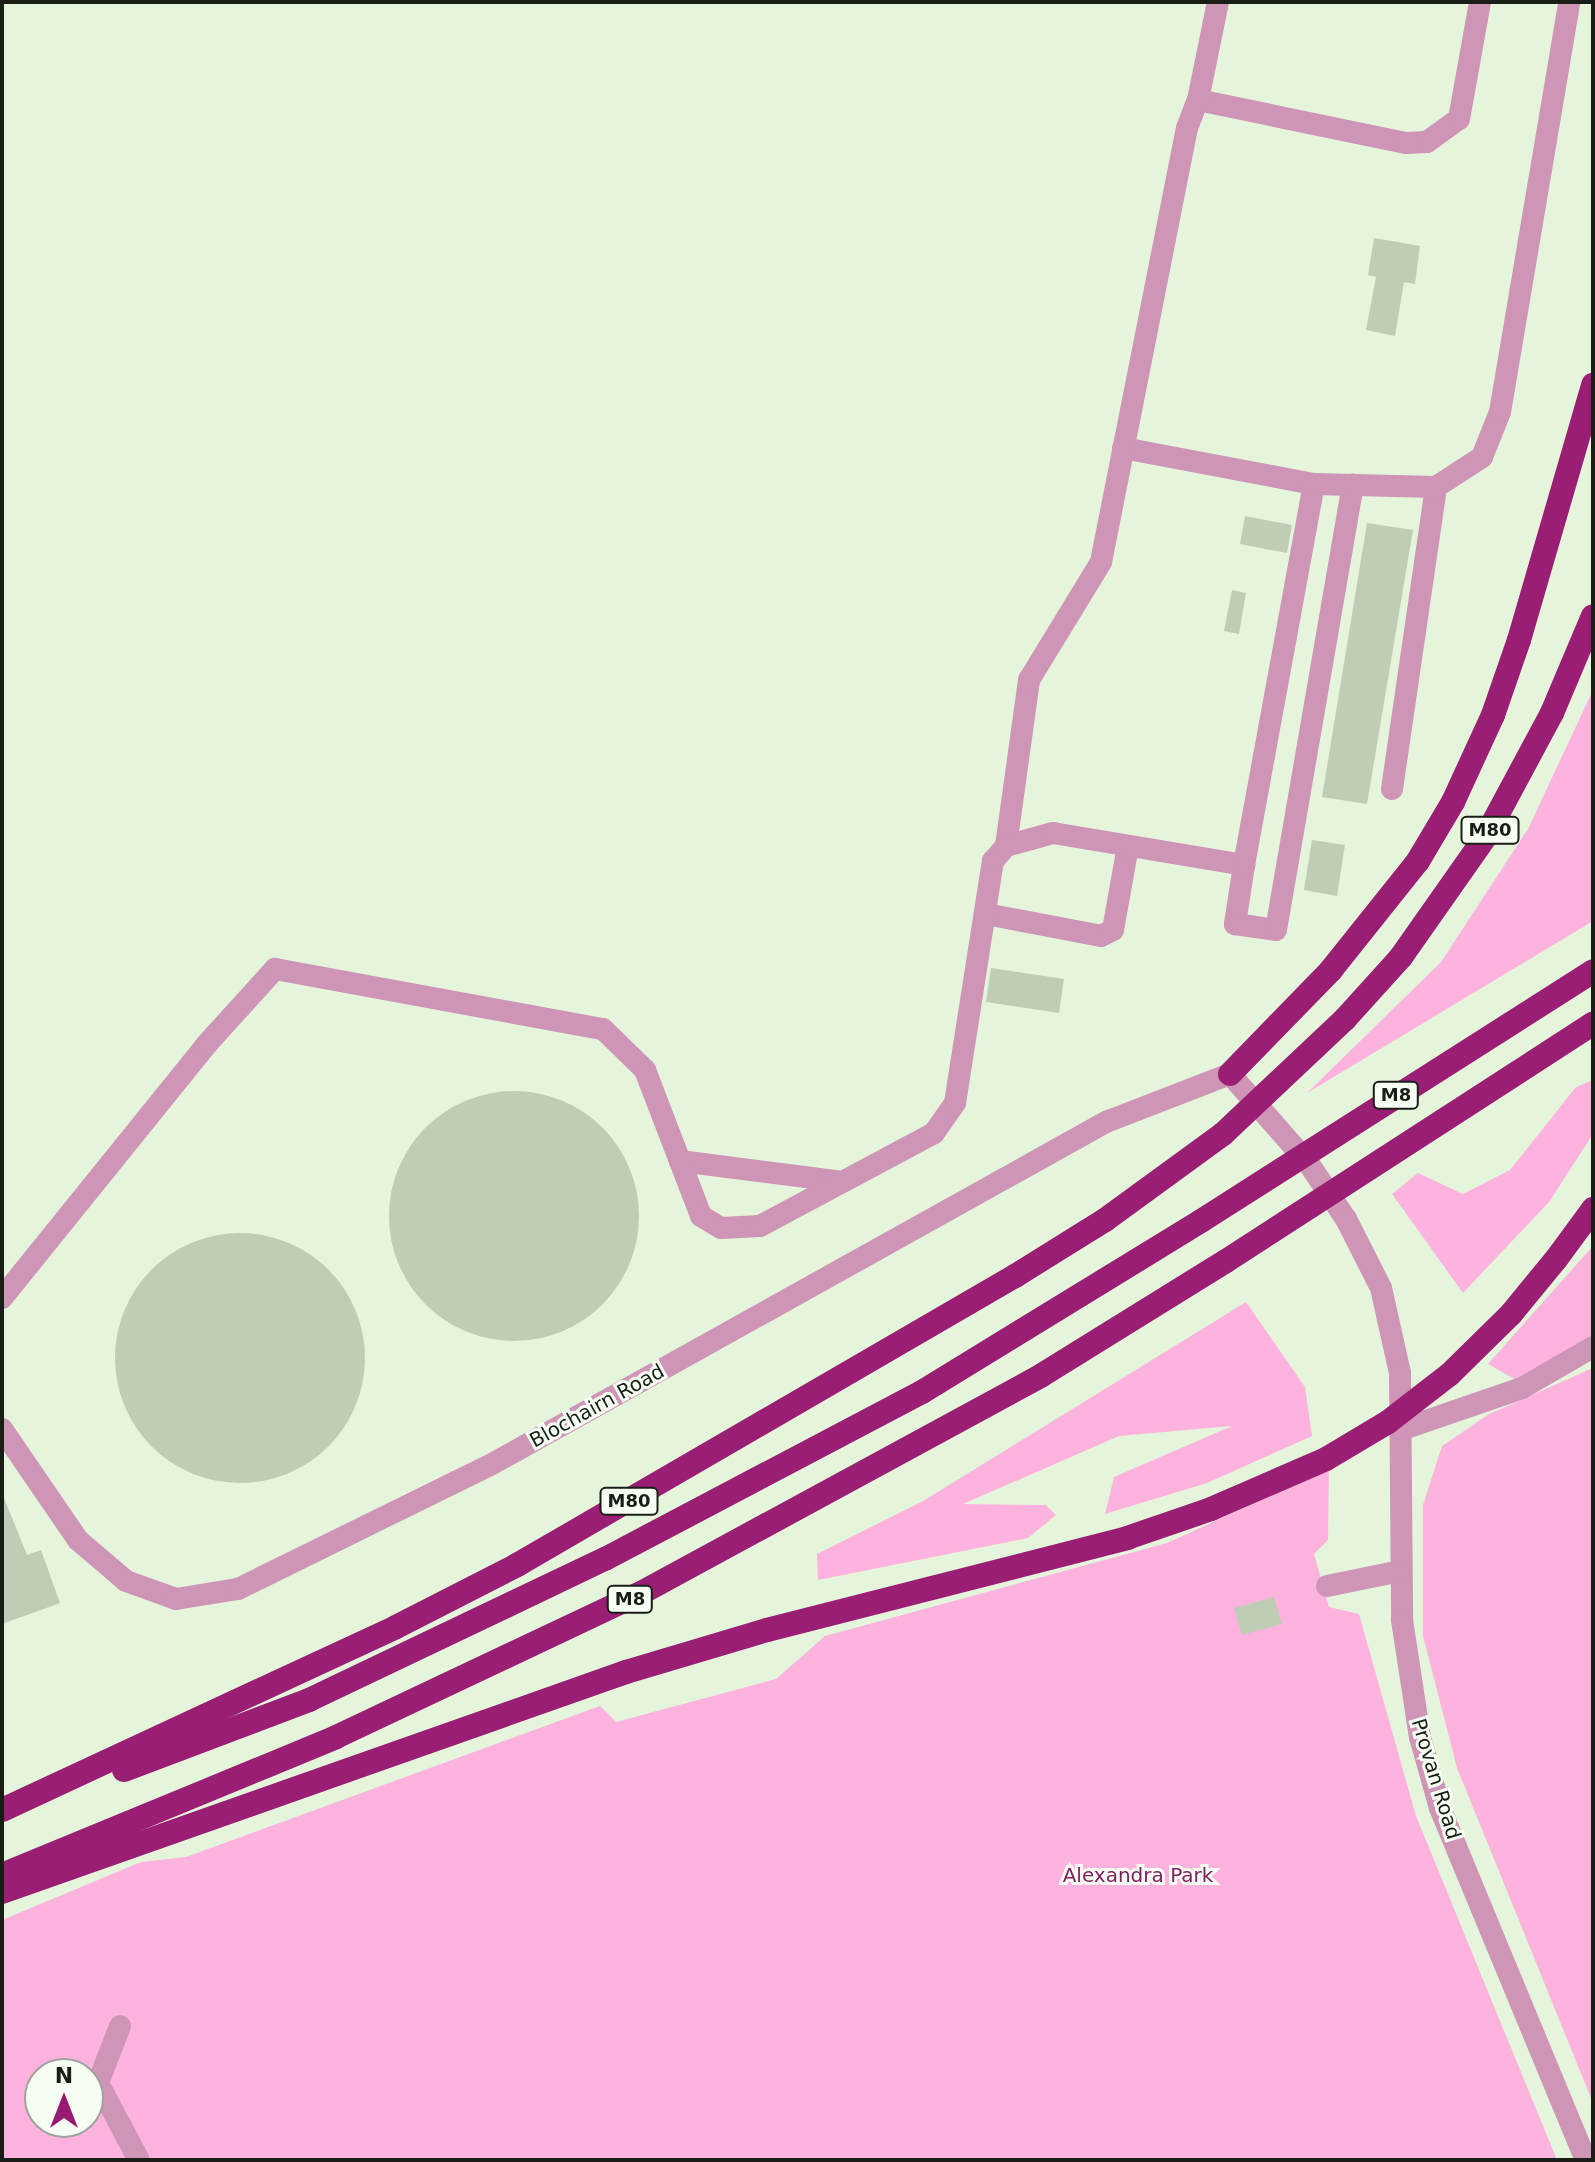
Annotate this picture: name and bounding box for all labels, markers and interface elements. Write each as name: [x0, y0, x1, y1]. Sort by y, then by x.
road number: M80: [1460, 816, 1520, 844]
road number: M8: [1372, 1081, 1420, 1109]
street label: Blochairn Road: [526, 1359, 668, 1453]
road number: M80: [599, 1487, 659, 1515]
road number: M8: [606, 1585, 654, 1613]
street label: Provan Road: [1406, 1716, 1466, 1842]
park label: Alexandra Park: [1063, 1863, 1213, 1887]
north arrow: [24, 2058, 104, 2138]
text: N: [55, 2063, 73, 2088]

